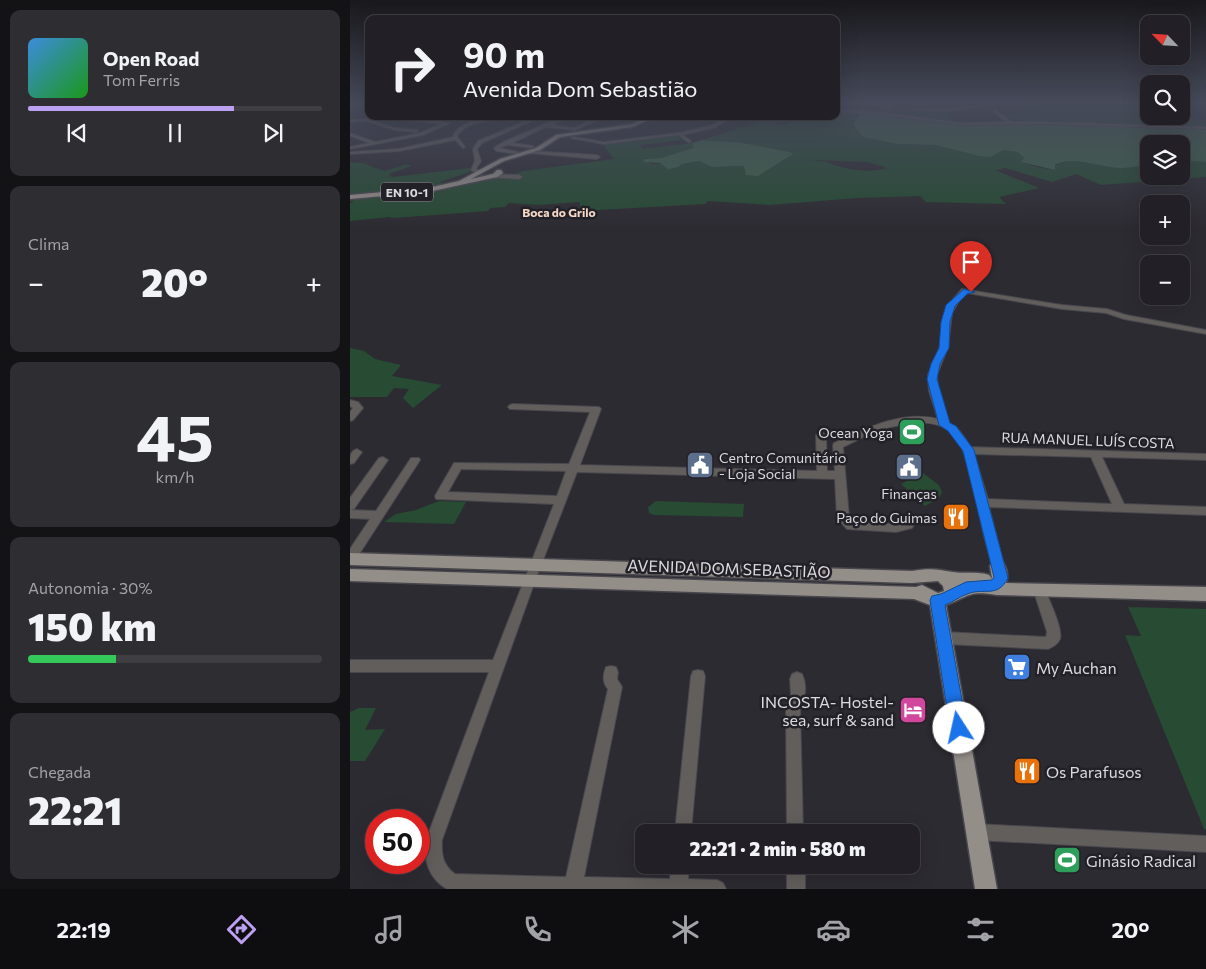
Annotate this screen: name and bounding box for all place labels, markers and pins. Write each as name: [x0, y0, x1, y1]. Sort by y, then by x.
pin: [950, 241, 992, 292]
sports icon: Ocean Yoga: [897, 417, 927, 447]
place label: Ocean Yoga: [818, 424, 893, 441]
place label: Centro Comunitário - Loja Social: [719, 449, 846, 482]
public building icon: Centro Comunitário - Loja Social: [685, 450, 715, 480]
public building icon: Finanças: [894, 452, 924, 482]
place label: Finanças: [881, 485, 937, 502]
restaurant icon: Paço do Guimas: [941, 502, 971, 532]
place label: Paço do Guimas: [836, 509, 937, 526]
supermarket icon: My Auchan: [1002, 652, 1032, 682]
place label: My Auchan: [1036, 658, 1117, 677]
place label: INCOSTA- Hostel- sea, surf & sand: [761, 692, 894, 729]
hotel icon: INCOSTA- Hostel- sea, surf & sand: [898, 695, 928, 725]
restaurant icon: Os Parafusos: [1012, 756, 1042, 786]
place label: Os Parafusos: [1046, 762, 1142, 781]
sports icon: Ginásio Radical: [1052, 845, 1082, 875]
place label: Ginásio Radical: [1086, 851, 1196, 870]

